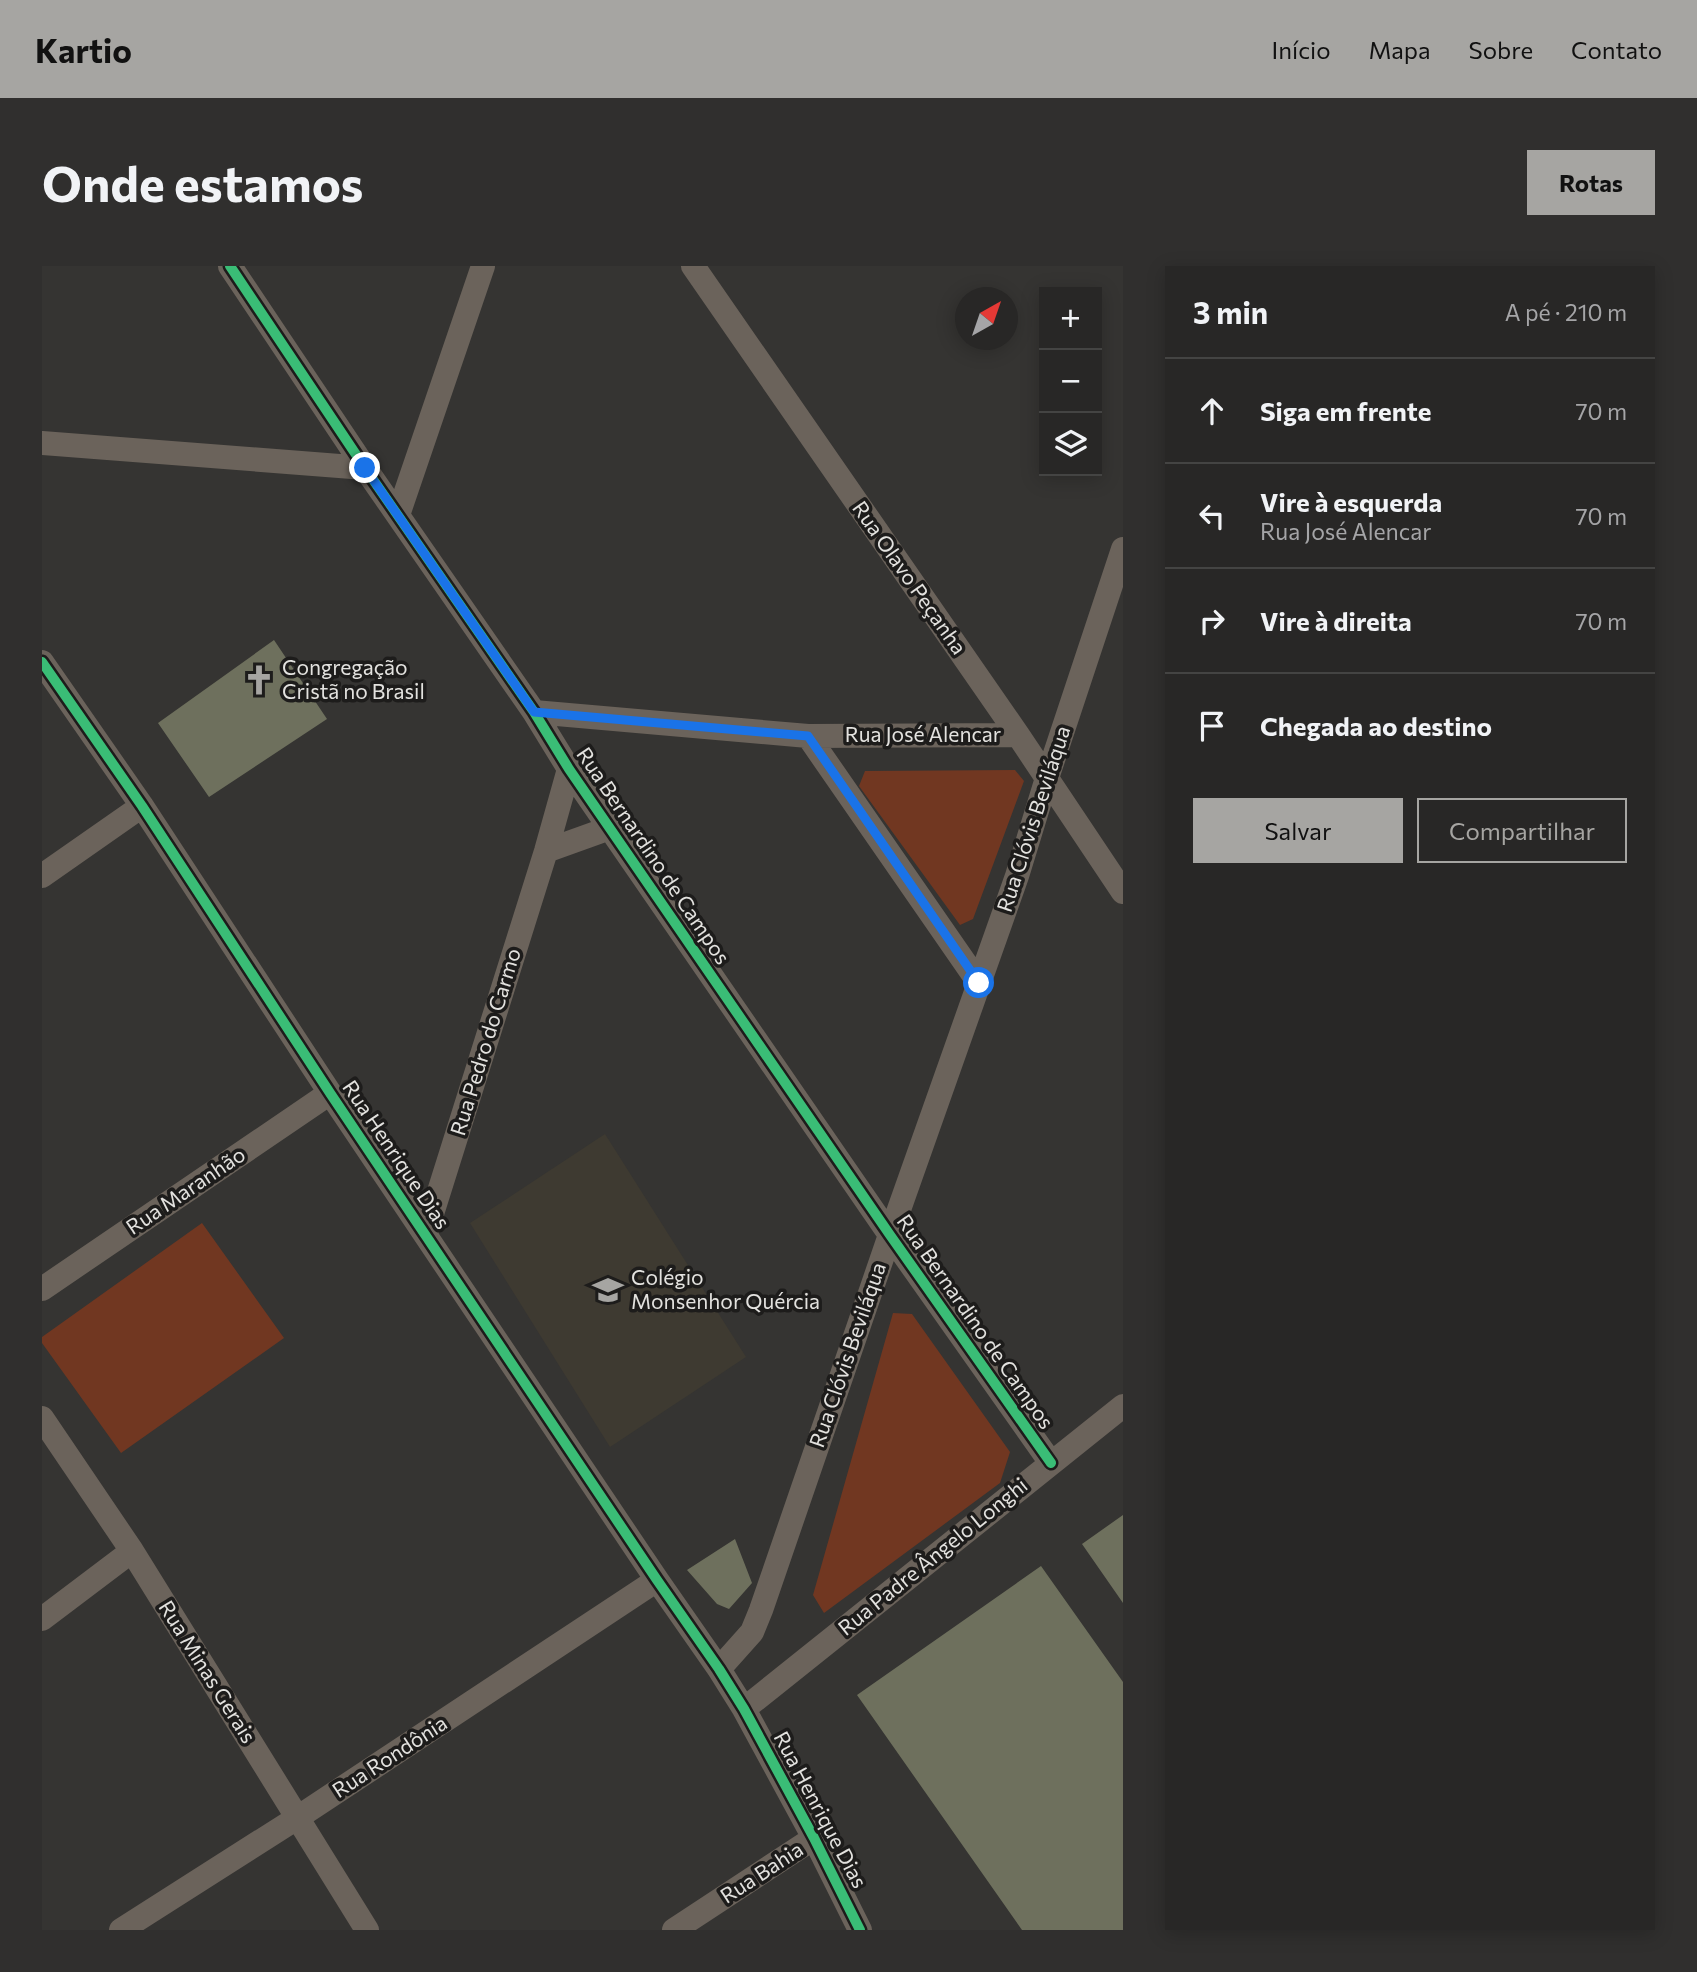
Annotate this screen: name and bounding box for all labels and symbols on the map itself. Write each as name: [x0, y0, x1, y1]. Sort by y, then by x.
north arrow: [955, 287, 1018, 350]
route end: [349, 452, 380, 483]
street label: Rua Olavo Peçanha: [848, 496, 972, 659]
place label: Congregação Cristã no Brasil: [282, 654, 425, 703]
church icon: Congregação Cristã no Brasil: [242, 663, 276, 697]
street label: Rua José Alencar: [845, 721, 1001, 746]
street label: Rua Clóvis Beviláqua: [991, 722, 1074, 915]
street label: Rua Bernardino de Campos: [572, 742, 736, 968]
street label: Rua Pedro do Carmo: [444, 945, 525, 1138]
route start: [963, 967, 994, 998]
street label: Rua Henrique Dias: [338, 1075, 456, 1233]
street label: Rua Maranhão: [121, 1141, 249, 1239]
street label: Rua Bernardino de Campos: [893, 1209, 1060, 1433]
street label: Rua Clóvis Beviláqua: [803, 1259, 890, 1450]
place label: Colégio Monsenhor Quércia: [631, 1264, 820, 1313]
school or university icon: Colégio Monsenhor Quércia: [591, 1273, 625, 1307]
street label: Rua Padre Ângelo Longhi: [832, 1472, 1032, 1640]
street label: Rua Minas Gerais: [154, 1595, 262, 1747]
street label: Rua Rondônia: [327, 1709, 451, 1802]
street label: Rua Henrique Dias: [769, 1727, 873, 1892]
street label: Rua Bahia: [715, 1836, 807, 1908]

